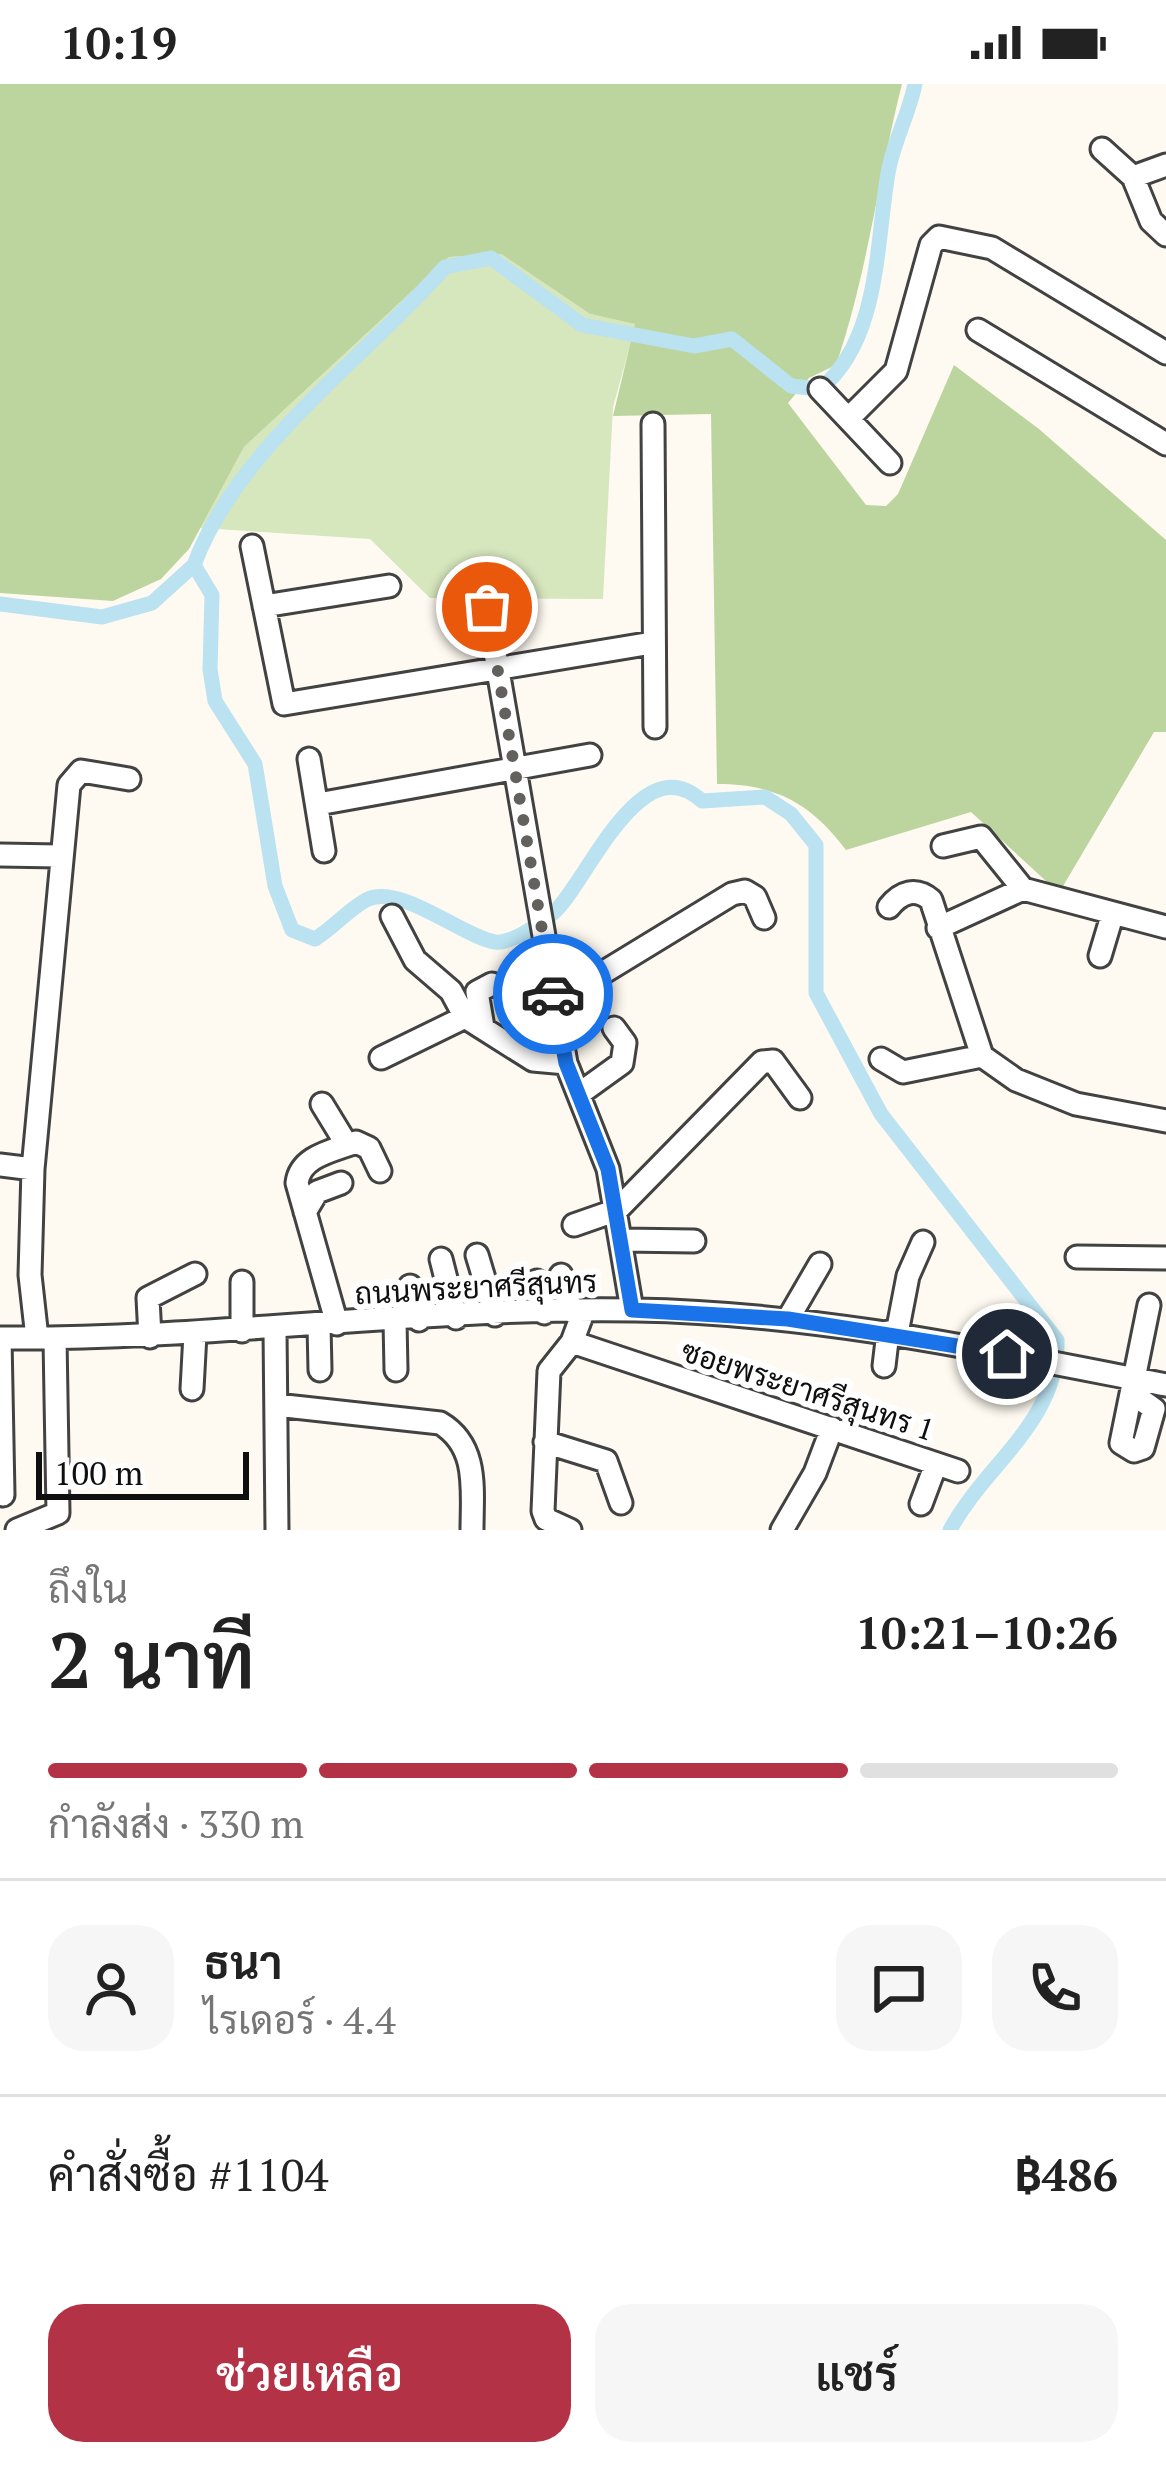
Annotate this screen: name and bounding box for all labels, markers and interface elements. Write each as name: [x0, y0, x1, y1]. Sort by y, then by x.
text: 10:19: [60, 12, 177, 72]
pin: [436, 556, 538, 658]
icon: bag: [454, 574, 520, 640]
courier: [493, 934, 613, 1054]
icon: car: [520, 961, 586, 1027]
street label: ถนนพระยาศรีสุนทร: [354, 1261, 598, 1315]
pin: [956, 1303, 1058, 1405]
icon: home: [974, 1321, 1040, 1387]
street label: ซอยพระยาศรีสุนทร 1: [676, 1330, 940, 1452]
scale bar: [36, 1446, 249, 1499]
text: 100 m: [54, 1451, 143, 1494]
text: ถึงใน: [48, 1562, 128, 1614]
text: 10:21–10:26: [856, 1602, 1118, 1662]
text: 2 นาที: [48, 1607, 255, 1710]
text: กำลังส่ง · 330 m: [48, 1797, 304, 1849]
button: person: [48, 1925, 174, 2051]
button: chat: [836, 1925, 962, 2051]
button: phone: [992, 1925, 1118, 2051]
text: ธนา: [204, 1932, 282, 1992]
text: ไรเดอร์ · 4.4: [204, 1993, 396, 2045]
text: คำสั่งซื้อ #1104: [48, 2144, 329, 2204]
text: ฿486: [1015, 2144, 1118, 2204]
button: ช่วยเหลือ: [48, 2304, 571, 2442]
button: แชร์: [595, 2304, 1118, 2442]

